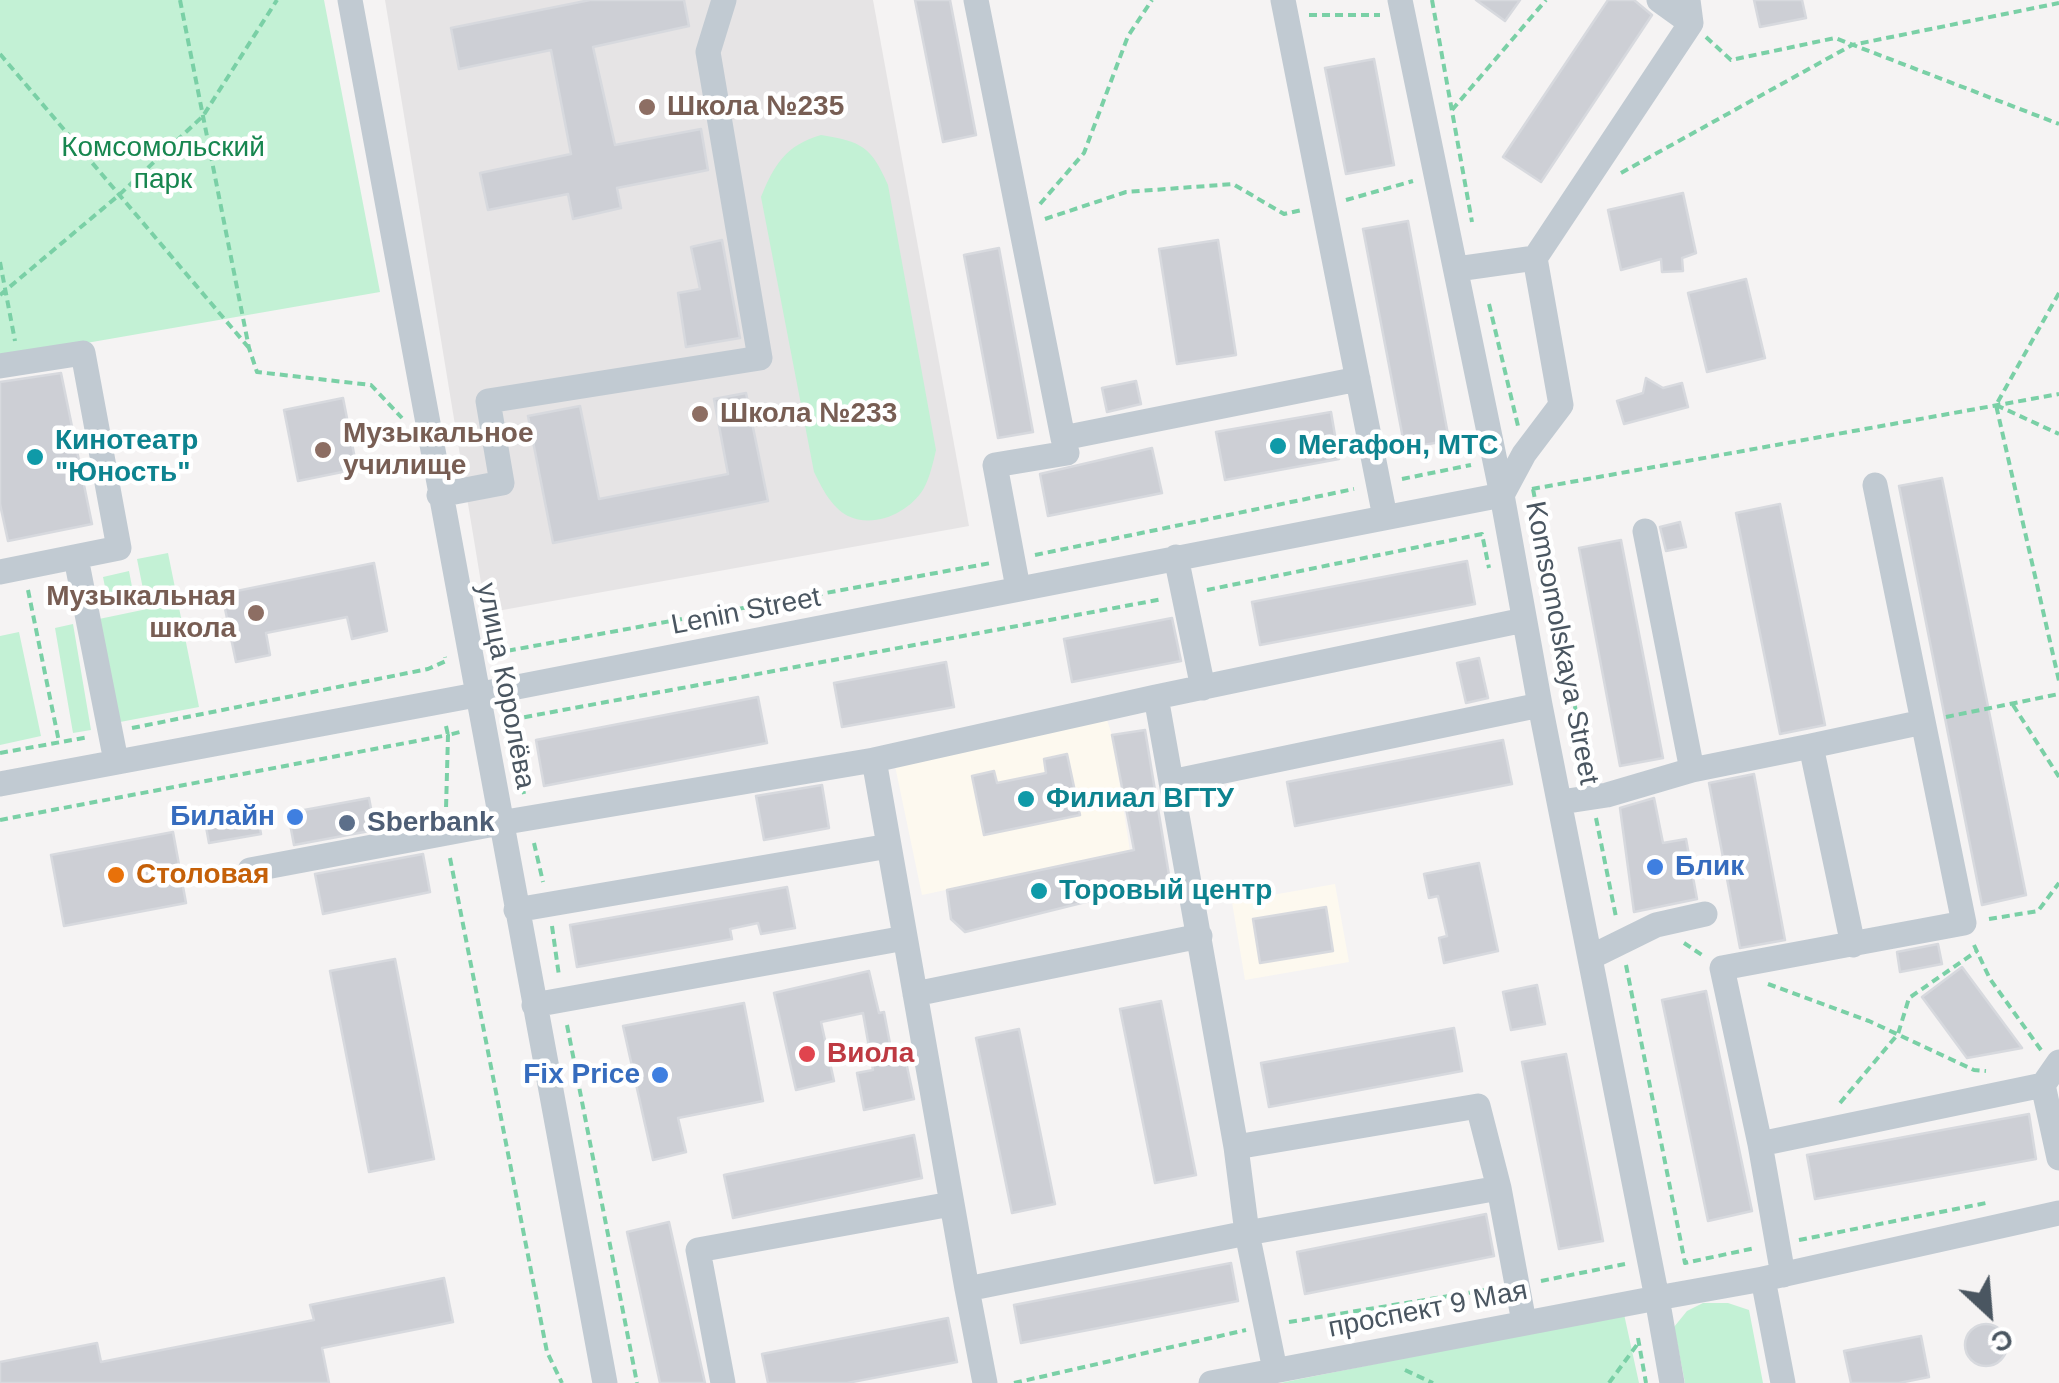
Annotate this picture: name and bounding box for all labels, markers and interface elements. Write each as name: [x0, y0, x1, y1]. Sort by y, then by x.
place label: Школа №235: [667, 90, 844, 124]
marker: Школа №235: [636, 96, 658, 118]
park label: Комсомольский парк: [61, 131, 265, 197]
place label: Школа №233: [720, 397, 897, 431]
marker: Школа №233: [689, 403, 711, 425]
place label: Музыкальное училище: [343, 417, 534, 483]
place label: Кинотеатр "Юность": [55, 424, 198, 490]
place label: Мегафон, МТС: [1298, 429, 1498, 463]
marker: Мегафон, МТС: [1267, 435, 1289, 457]
marker: Музыкальное училище: [312, 439, 334, 461]
marker: Кинотеатр "Юность": [24, 446, 46, 468]
street label: Komsomolskaya Street: [1517, 498, 1605, 788]
place label: Музыкальная школа: [46, 580, 236, 646]
street label: улица Королёва: [469, 580, 541, 792]
street label: Lenin Street: [669, 581, 823, 643]
marker: Музыкальная школа: [245, 602, 267, 624]
place label: Филиал ВГТУ: [1046, 782, 1234, 816]
marker: Филиал ВГТУ: [1015, 788, 1037, 810]
place label: Билайн: [170, 800, 275, 834]
marker: Билайн: [284, 806, 306, 828]
place label: Sberbank: [367, 806, 495, 840]
marker: Sberbank: [336, 812, 358, 834]
place label: Блик: [1675, 850, 1744, 884]
marker: Блик: [1644, 856, 1666, 878]
place label: Столовая: [136, 858, 269, 892]
marker: Столовая: [105, 864, 127, 886]
place label: Торовый центр: [1059, 874, 1272, 908]
marker: Торовый центр: [1028, 880, 1050, 902]
place label: Виола: [827, 1037, 914, 1071]
marker: Виола: [796, 1043, 818, 1065]
place label: Fix Price: [523, 1058, 640, 1092]
marker: Fix Price: [649, 1064, 671, 1086]
north arrow: [1939, 1263, 2039, 1363]
street label: проспект 9 Мая: [1326, 1274, 1530, 1346]
text: С: [1986, 1322, 2018, 1359]

